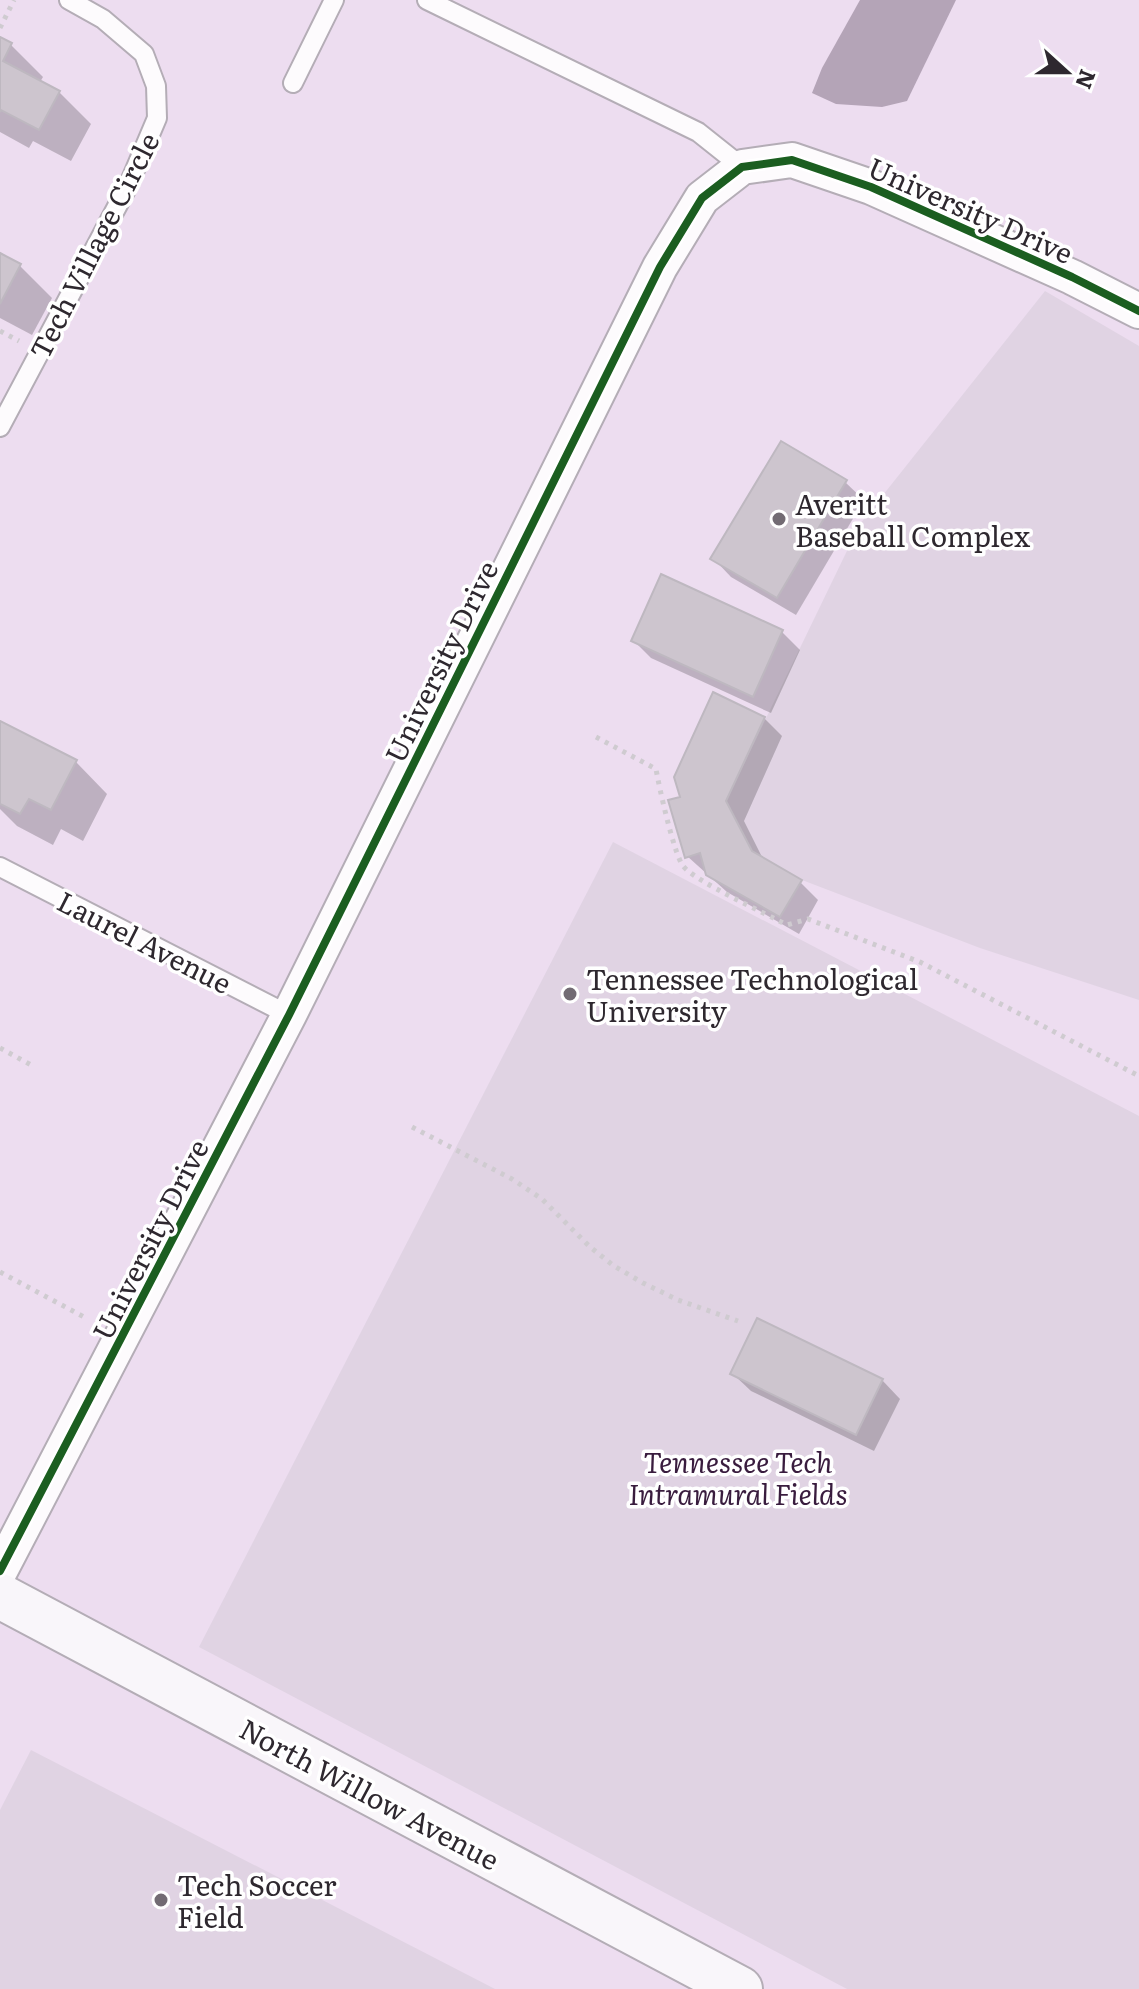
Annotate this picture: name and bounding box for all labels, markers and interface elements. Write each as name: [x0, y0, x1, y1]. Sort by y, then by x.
north arrow: [1027, 32, 1107, 112]
text: N: [1068, 65, 1106, 94]
street label: Tech Village Circle: [18, 125, 168, 365]
street label: University Drive: [862, 145, 1080, 273]
place label: Averitt Baseball Complex: [795, 482, 1030, 556]
marker: Averitt Baseball Complex: [770, 510, 788, 528]
street label: University Drive: [373, 553, 507, 769]
street label: Laurel Avenue: [51, 879, 239, 1003]
place label: Tennessee Technological University: [586, 957, 918, 1031]
marker: Tennessee Technological University: [561, 985, 579, 1003]
street label: University Drive: [80, 1131, 218, 1347]
park label: Tennessee Tech Intramural Fields: [628, 1440, 848, 1514]
street label: North Willow Avenue: [233, 1707, 507, 1879]
place label: Tech Soccer Field: [177, 1863, 337, 1937]
marker: Tech Soccer Field: [152, 1891, 170, 1909]

